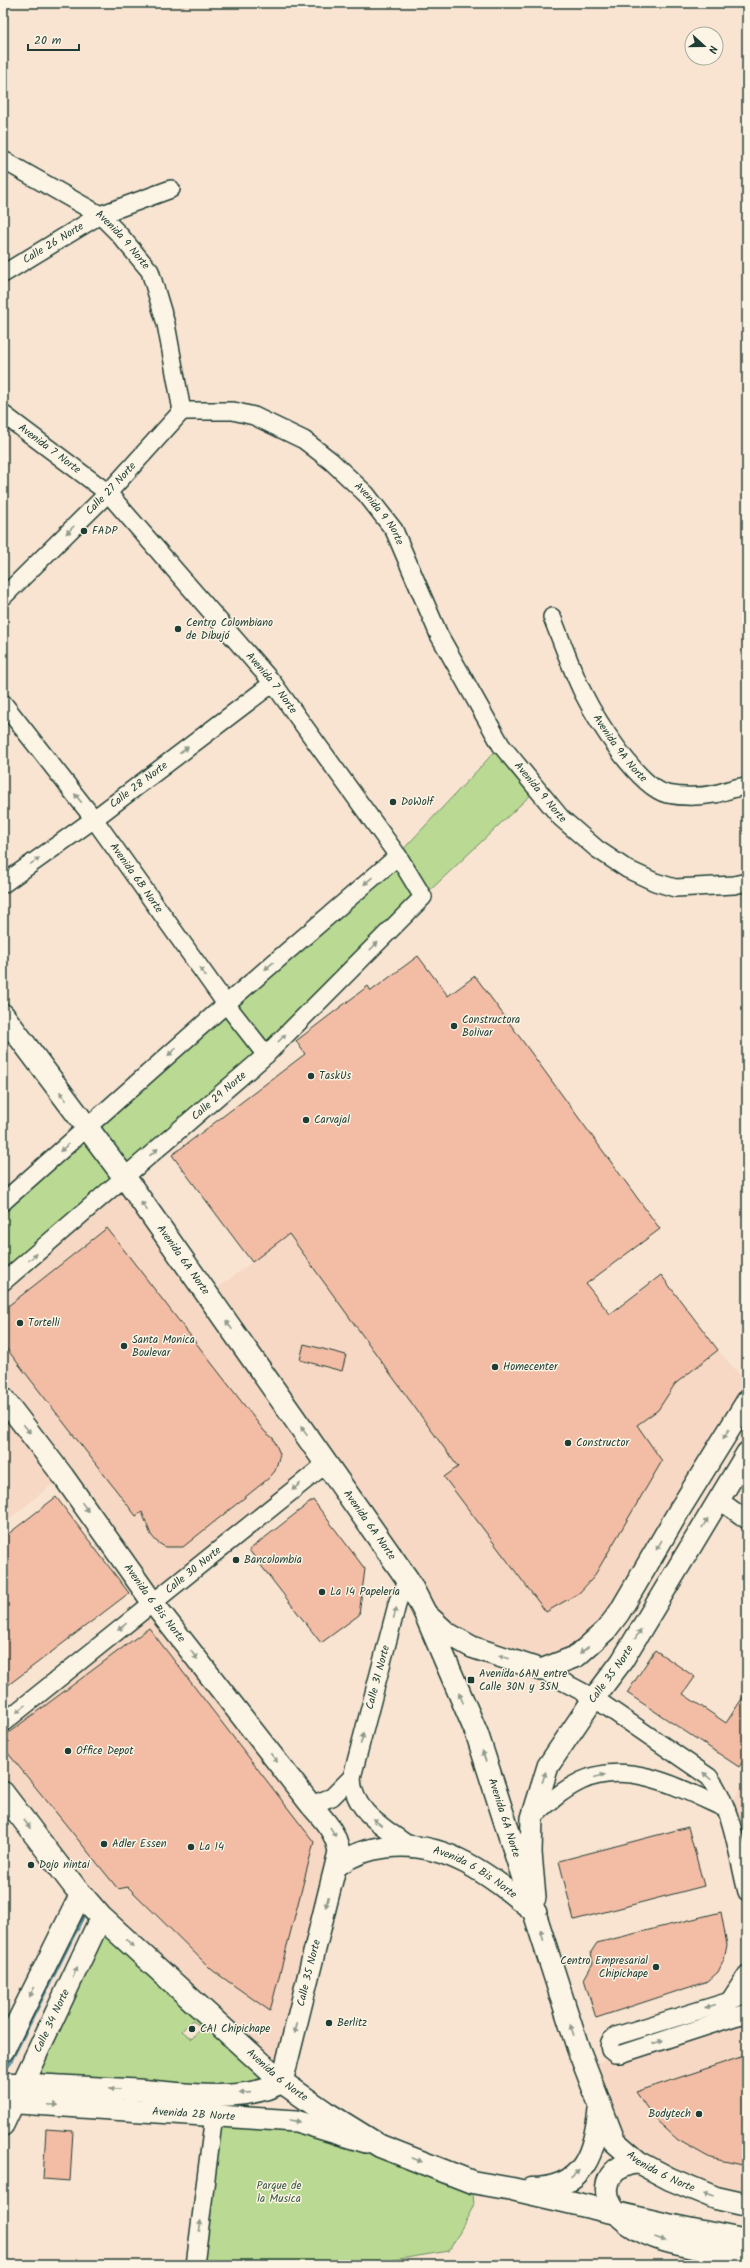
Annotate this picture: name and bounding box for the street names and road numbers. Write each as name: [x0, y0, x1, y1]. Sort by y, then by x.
street label: Avenida 9 Norte: [92, 205, 154, 274]
street label: Calle 26 Norte: [19, 218, 88, 269]
street label: Avenida 7 Norte: [14, 419, 85, 479]
street label: Calle 27 Norte: [81, 458, 141, 520]
street label: Avenida 9 Norte: [350, 478, 408, 548]
street label: Avenida 7 Norte: [241, 648, 302, 718]
street label: Avenida 9A Norte: [588, 711, 651, 787]
street label: Calle 28 Norte: [106, 757, 172, 813]
street label: Avenida 9 Norte: [509, 758, 570, 828]
street label: Avenida 6B Norte: [105, 839, 168, 917]
street label: Calle 29 Norte: [187, 1067, 251, 1125]
street label: Avenida 6A Norte: [152, 1221, 214, 1299]
street label: Avenida 6A Norte: [338, 1486, 400, 1564]
street label: Calle 30 Norte: [161, 1542, 226, 1599]
street label: Avenida 6 Bis Norte: [119, 1560, 190, 1647]
street label: Calle 35 Norte: [584, 1642, 639, 1707]
street label: Calle 31 Norte: [361, 1643, 395, 1712]
street label: Avenida 6A Norte: [483, 1776, 525, 1860]
street label: Avenida 6 Bis Norte: [431, 1841, 521, 1903]
street label: Calle 35 Norte: [292, 1938, 326, 2008]
street label: Calle 34 Norte: [29, 1986, 75, 2056]
street label: Avenida 6 Norte: [242, 2044, 312, 2106]
street label: Avenida 2B Norte: [152, 2103, 236, 2126]
street label: Avenida 6 Norte: [622, 2146, 698, 2197]

